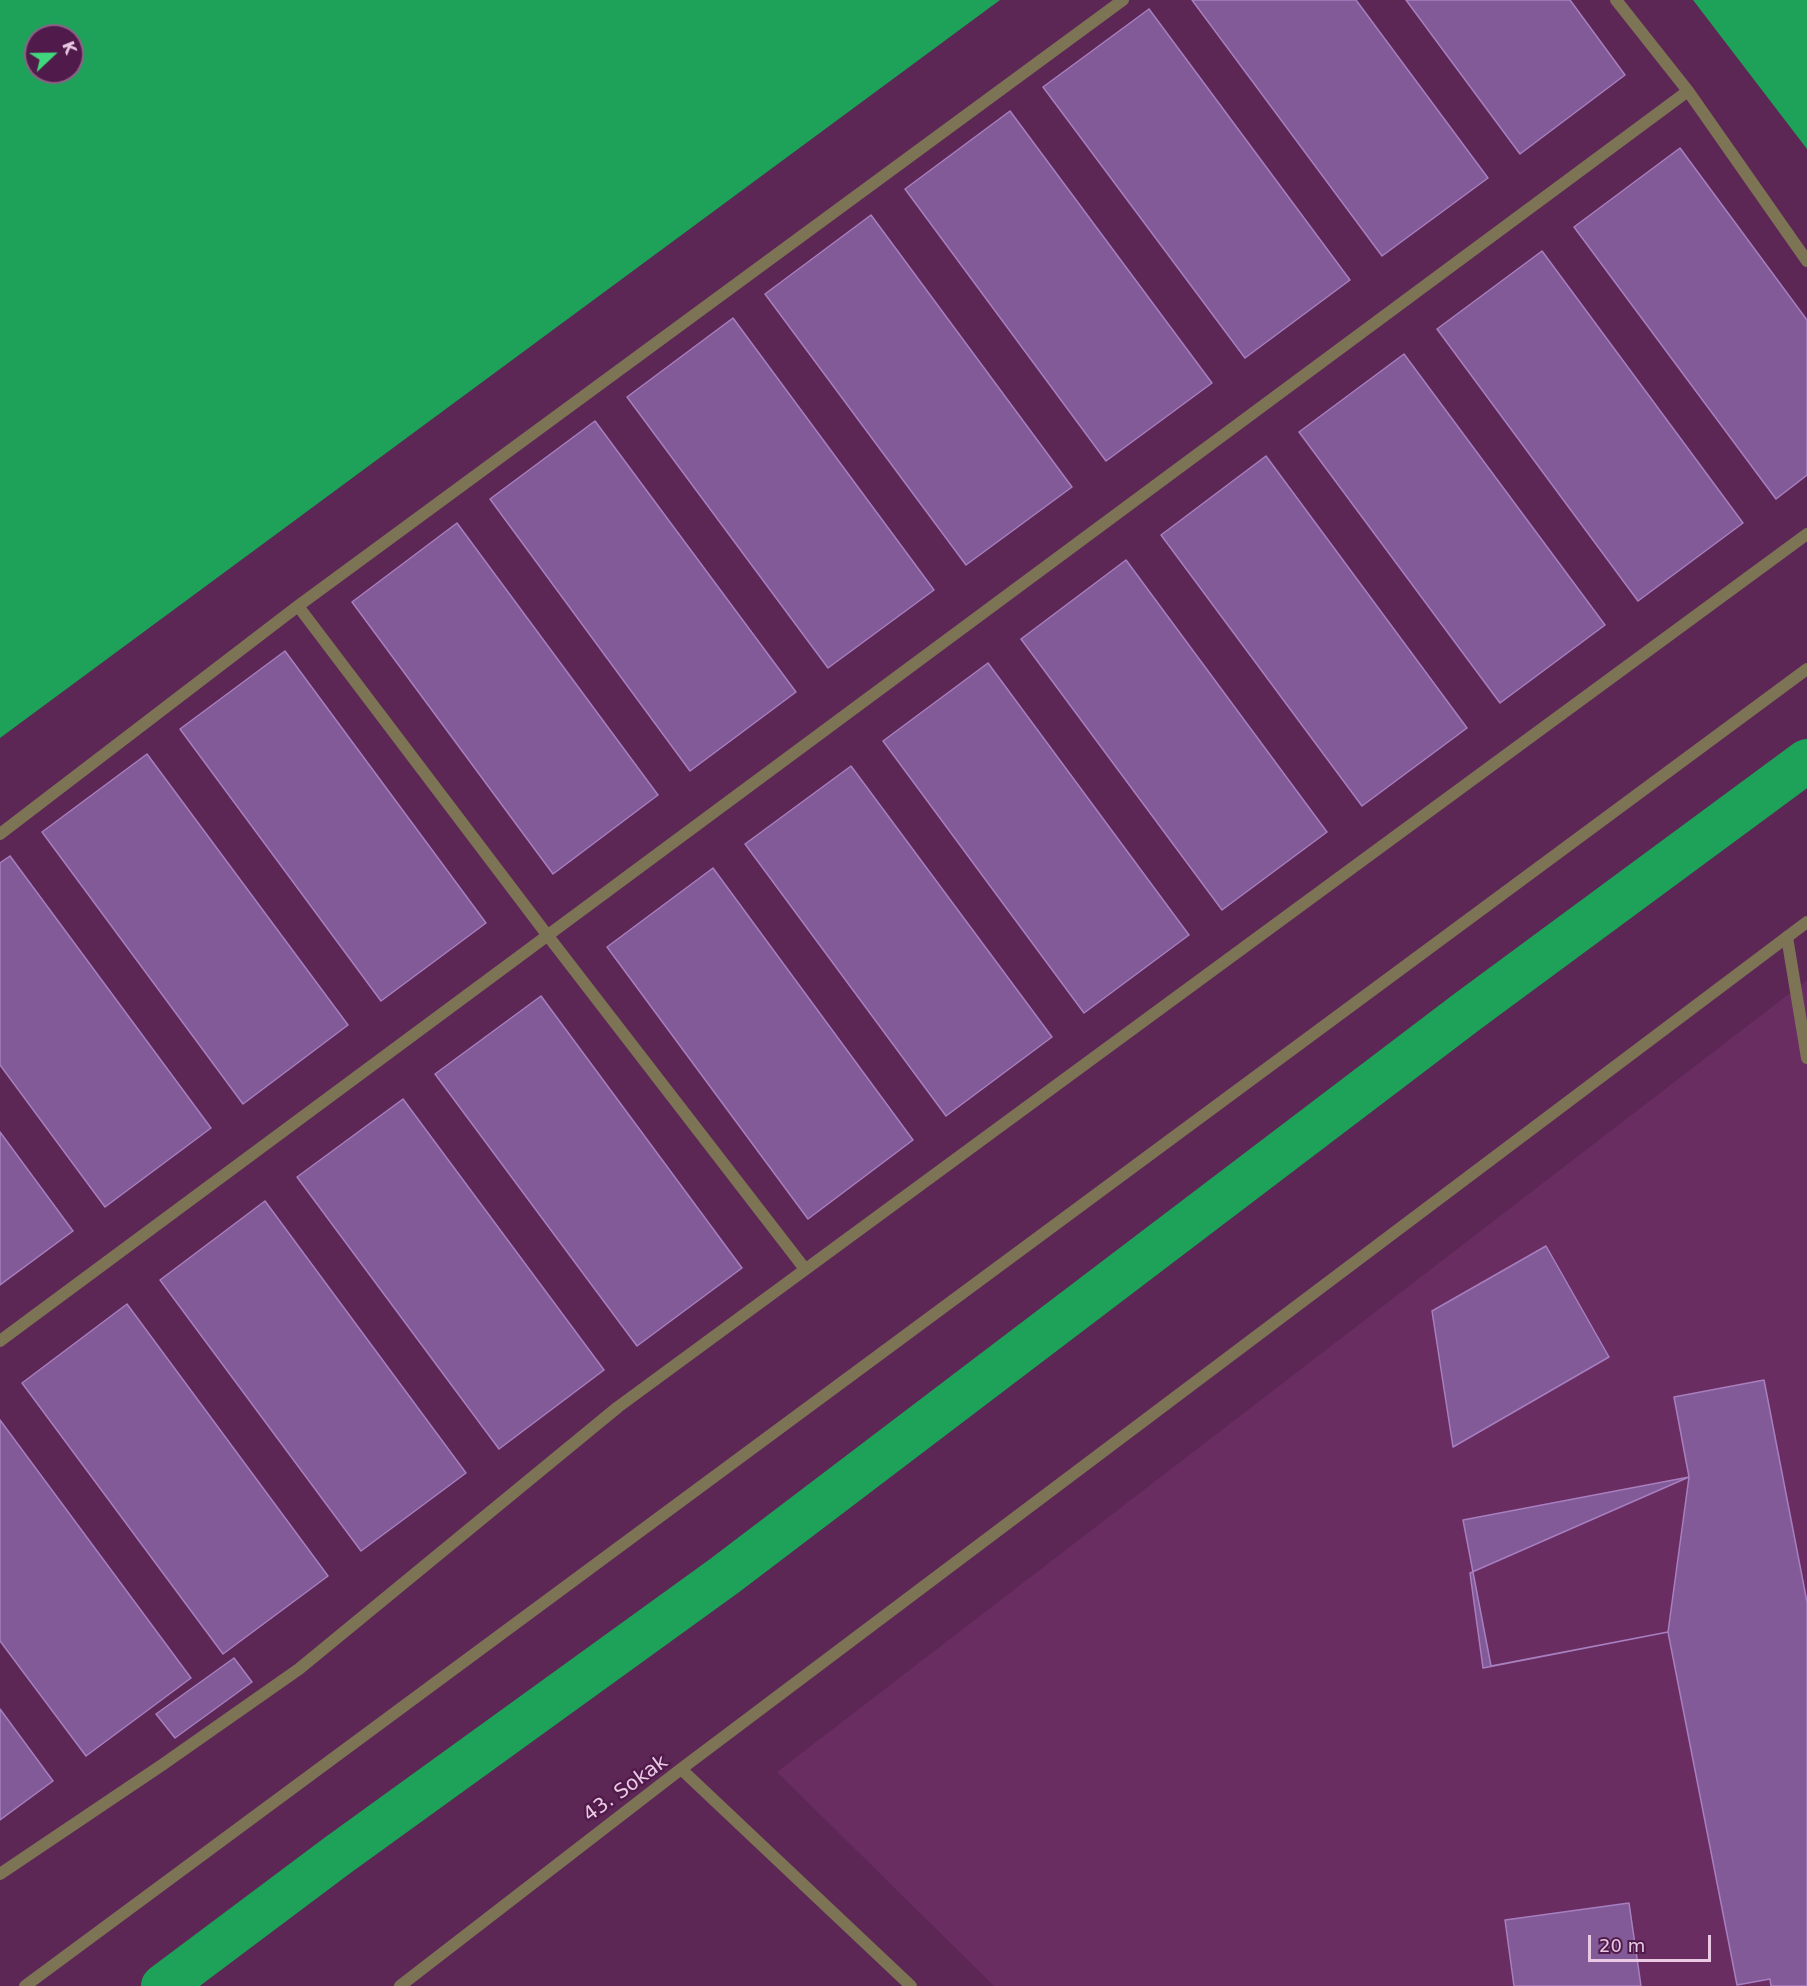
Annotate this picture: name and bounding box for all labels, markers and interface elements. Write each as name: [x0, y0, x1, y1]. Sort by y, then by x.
north arrow: [24, 24, 84, 84]
text: K: [58, 39, 80, 57]
street label: 43. Sokak: [579, 1750, 673, 1828]
scale bar: [1591, 1923, 1714, 1961]
text: 20 m: [1599, 1935, 1645, 1956]

